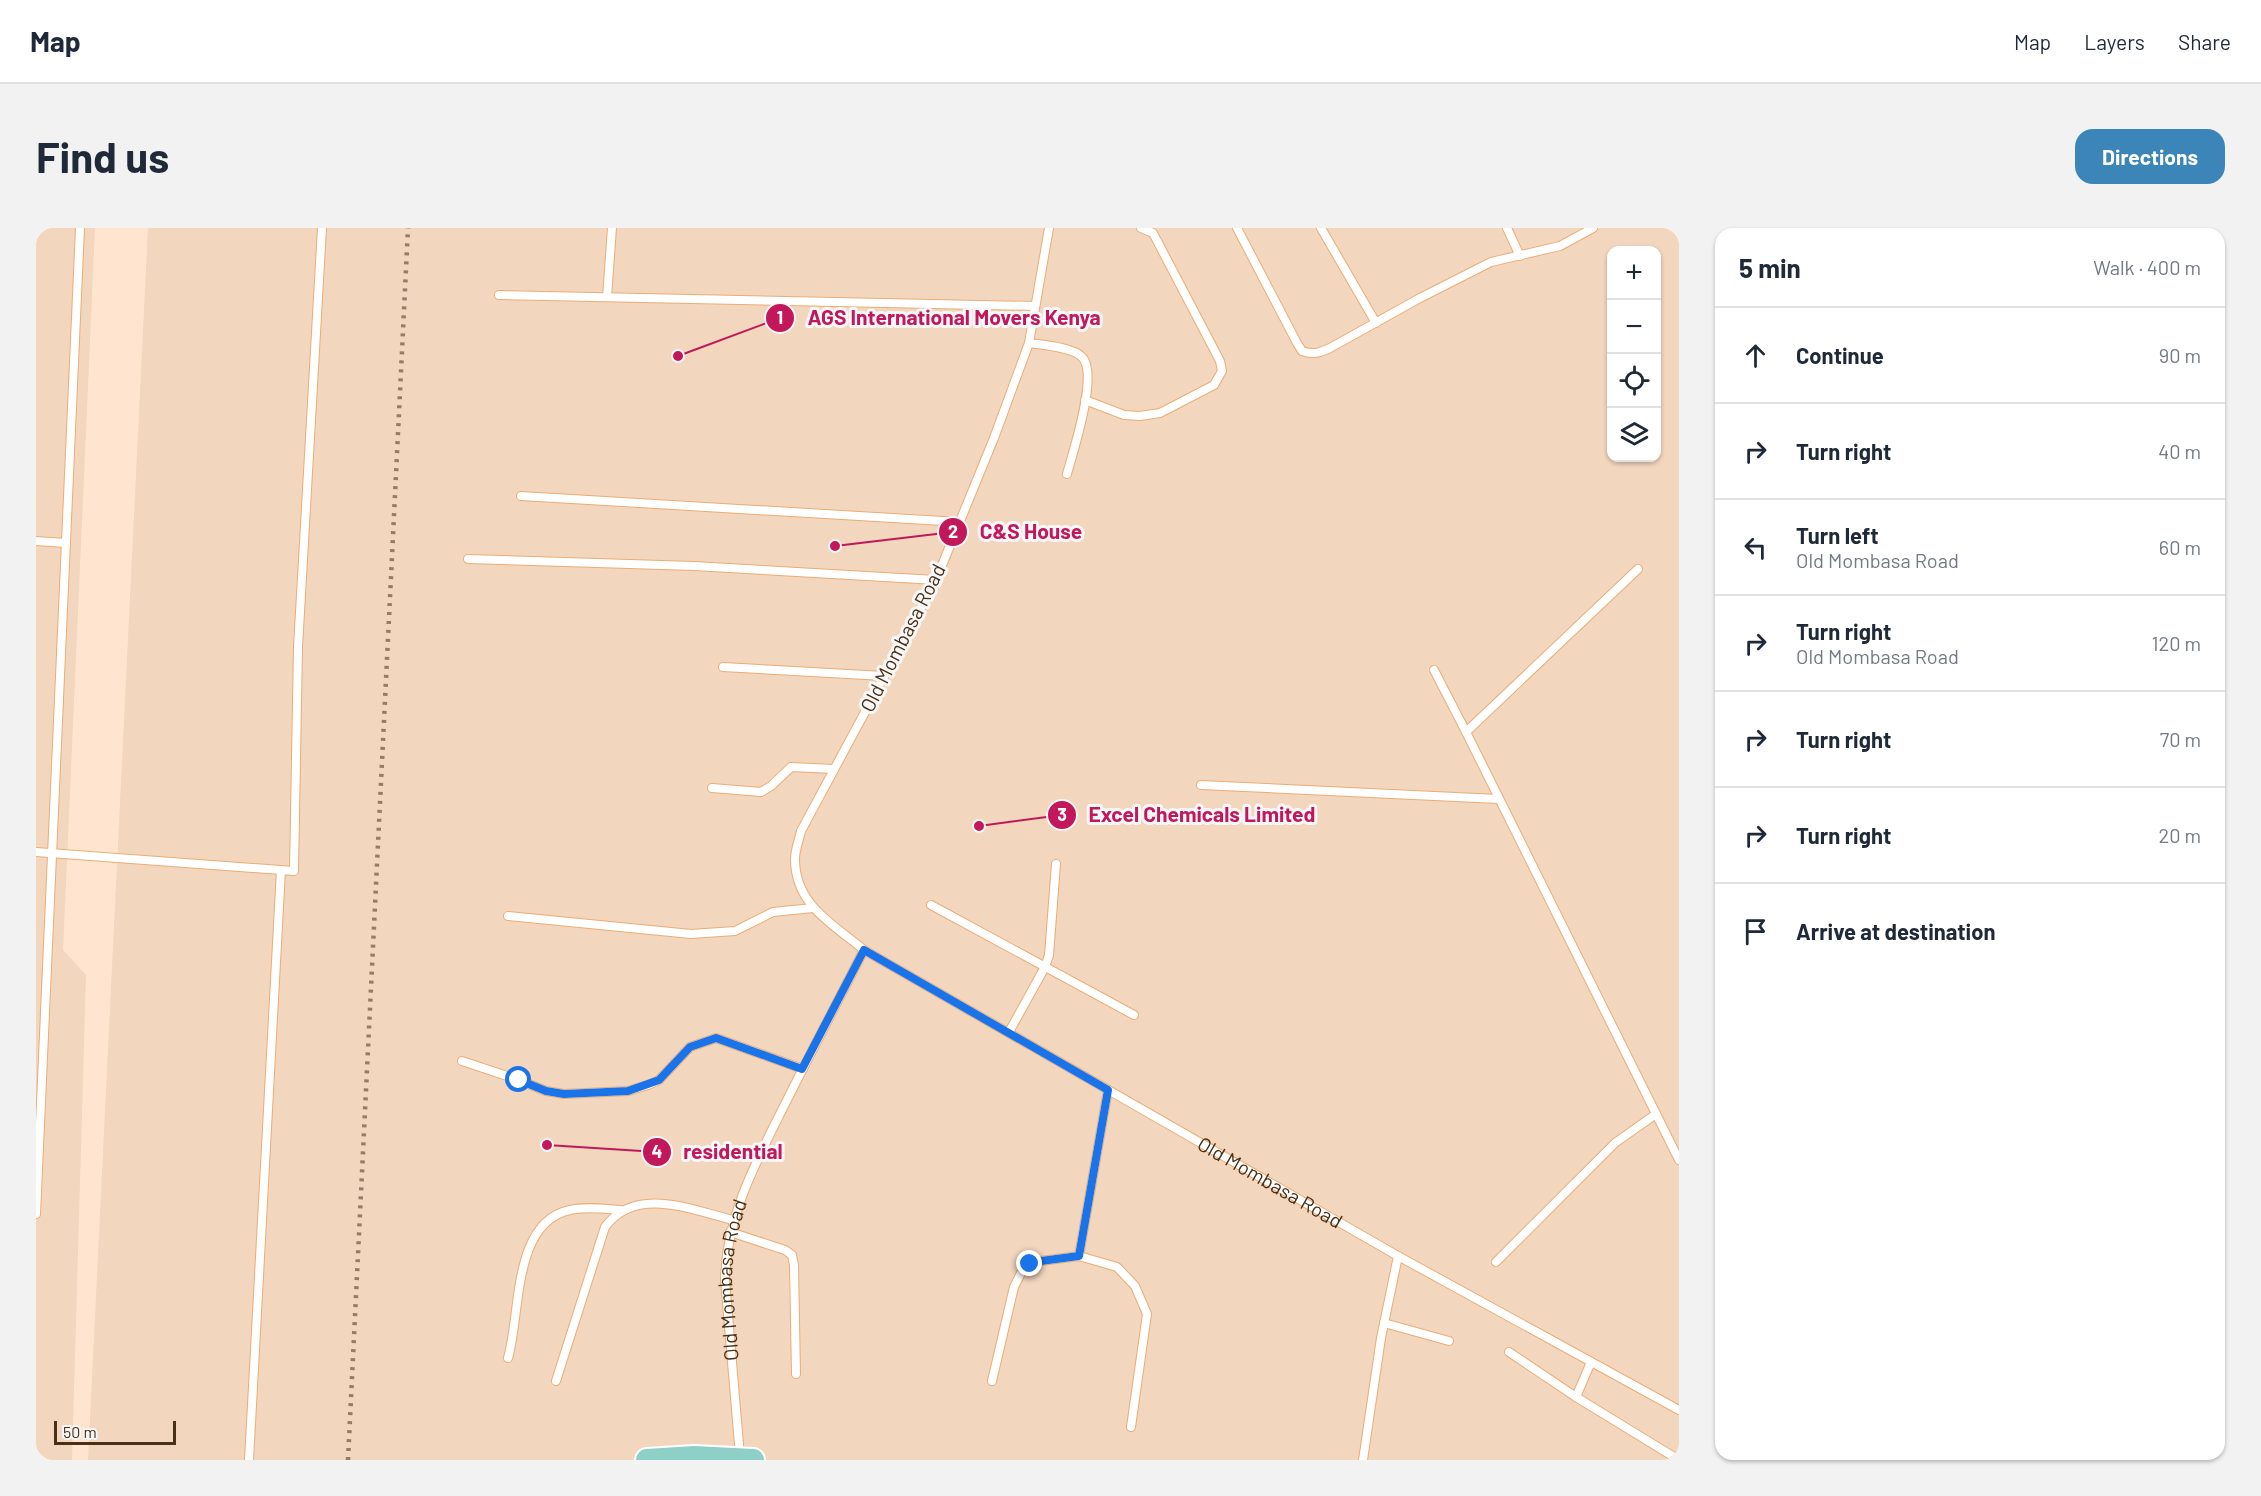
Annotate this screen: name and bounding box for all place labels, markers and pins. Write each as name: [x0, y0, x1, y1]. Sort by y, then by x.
callout: AGS International Movers Kenya: [765, 298, 1112, 337]
callout: C&S House: [938, 513, 1095, 552]
callout: Excel Chemicals Limited: [1047, 796, 1328, 835]
callout: residential: [642, 1132, 795, 1171]

